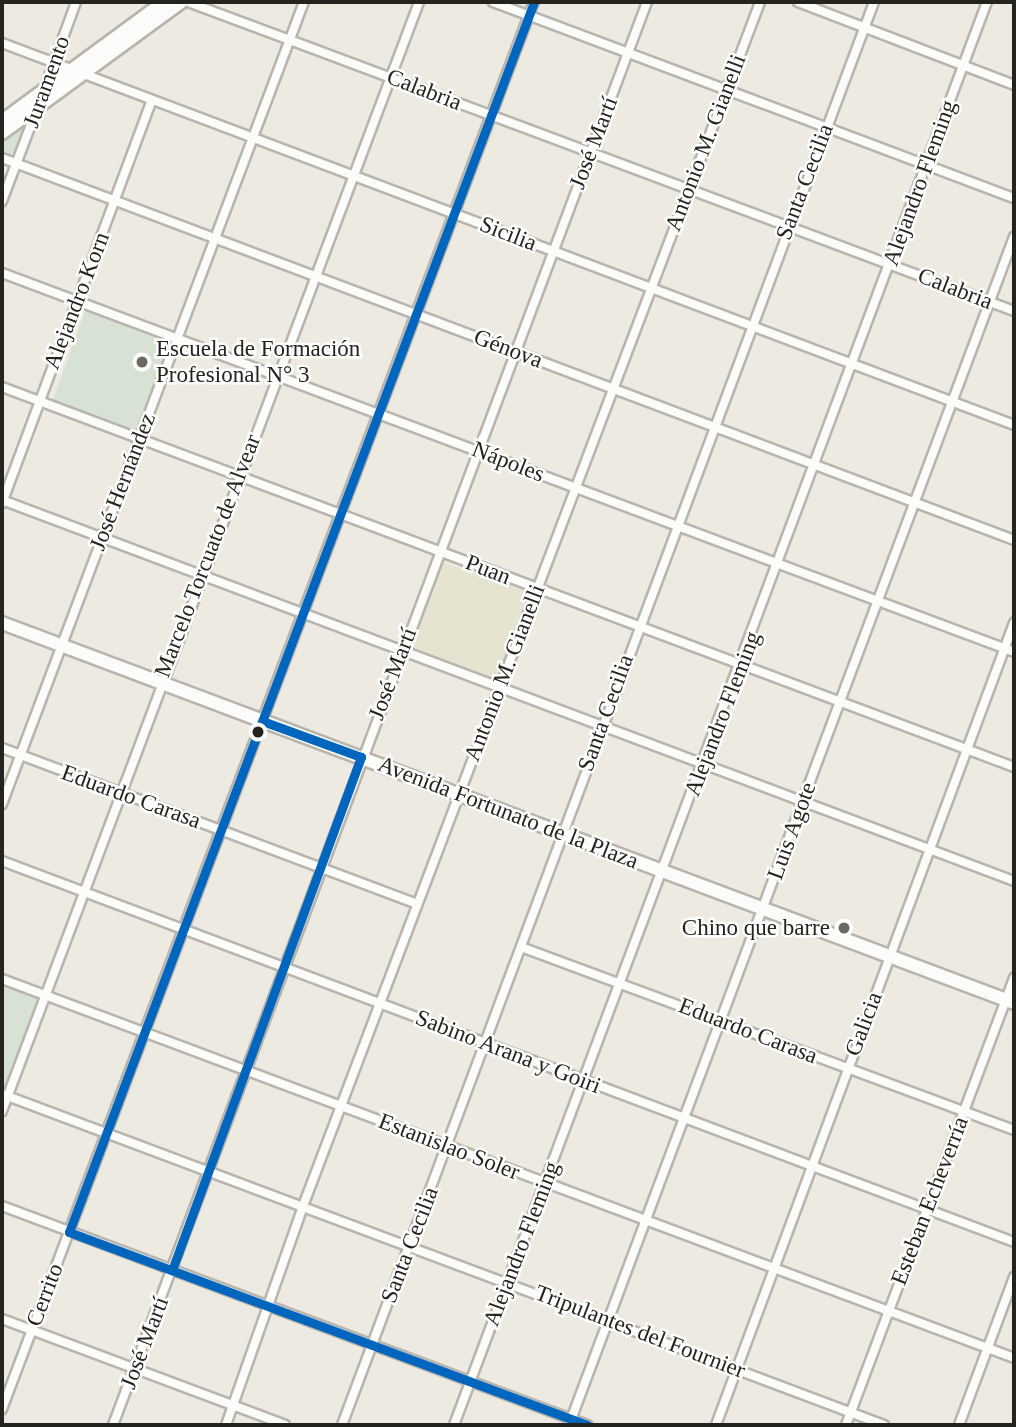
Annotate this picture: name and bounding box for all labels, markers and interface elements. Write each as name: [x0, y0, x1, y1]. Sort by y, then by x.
street label: Juramento: [18, 32, 76, 132]
street label: Antonio M. Gianelli: [660, 51, 752, 235]
street label: Calabria: [383, 63, 465, 117]
street label: José Martí: [564, 93, 624, 193]
street label: Alejandro Fleming: [877, 96, 963, 270]
street label: Santa Cecilia: [770, 120, 840, 244]
street label: Sicilia: [476, 211, 540, 257]
street label: Alejandro Korn: [38, 228, 116, 374]
street label: Calabria: [914, 262, 996, 316]
street label: Génova: [470, 323, 546, 375]
place label: Escuela de Formación Profesional N° 3: [156, 335, 360, 389]
marker: Escuela de Formación Profesional N° 3: [134, 354, 150, 370]
street label: José Hernández: [84, 409, 162, 555]
street label: Marcelo Torcuato de Alvear: [149, 430, 267, 682]
street label: Nápoles: [468, 436, 548, 488]
street label: Puan: [462, 549, 514, 591]
street label: Antonio M. Gianelli: [459, 581, 551, 765]
street label: José Martí: [363, 624, 423, 724]
street label: Alejandro Fleming: [679, 628, 767, 800]
street label: Santa Cecilia: [572, 651, 640, 775]
unlabelled marker: [251, 725, 265, 739]
street label: Avenida Fortunato de la Plaza: [374, 751, 642, 875]
street label: Eduardo Carasa: [58, 759, 204, 835]
street label: Luis Agote: [761, 778, 823, 884]
place label: Chino que barre: [682, 914, 830, 942]
marker: Chino que barre: [836, 920, 852, 936]
street label: Galicia: [839, 988, 889, 1060]
street label: Eduardo Carasa: [675, 992, 821, 1070]
street label: Sabino Arana y Goiri: [411, 1004, 605, 1100]
street label: Estanislao Soler: [375, 1107, 523, 1187]
street label: Esteban Echeverría: [885, 1113, 975, 1289]
street label: Alejandro Fleming: [478, 1158, 566, 1330]
street label: Santa Cecilia: [375, 1183, 445, 1307]
street label: Cerrito: [20, 1260, 70, 1330]
street label: Tripulantes del Fournier: [531, 1279, 749, 1385]
street label: José Martí: [115, 1293, 175, 1393]

